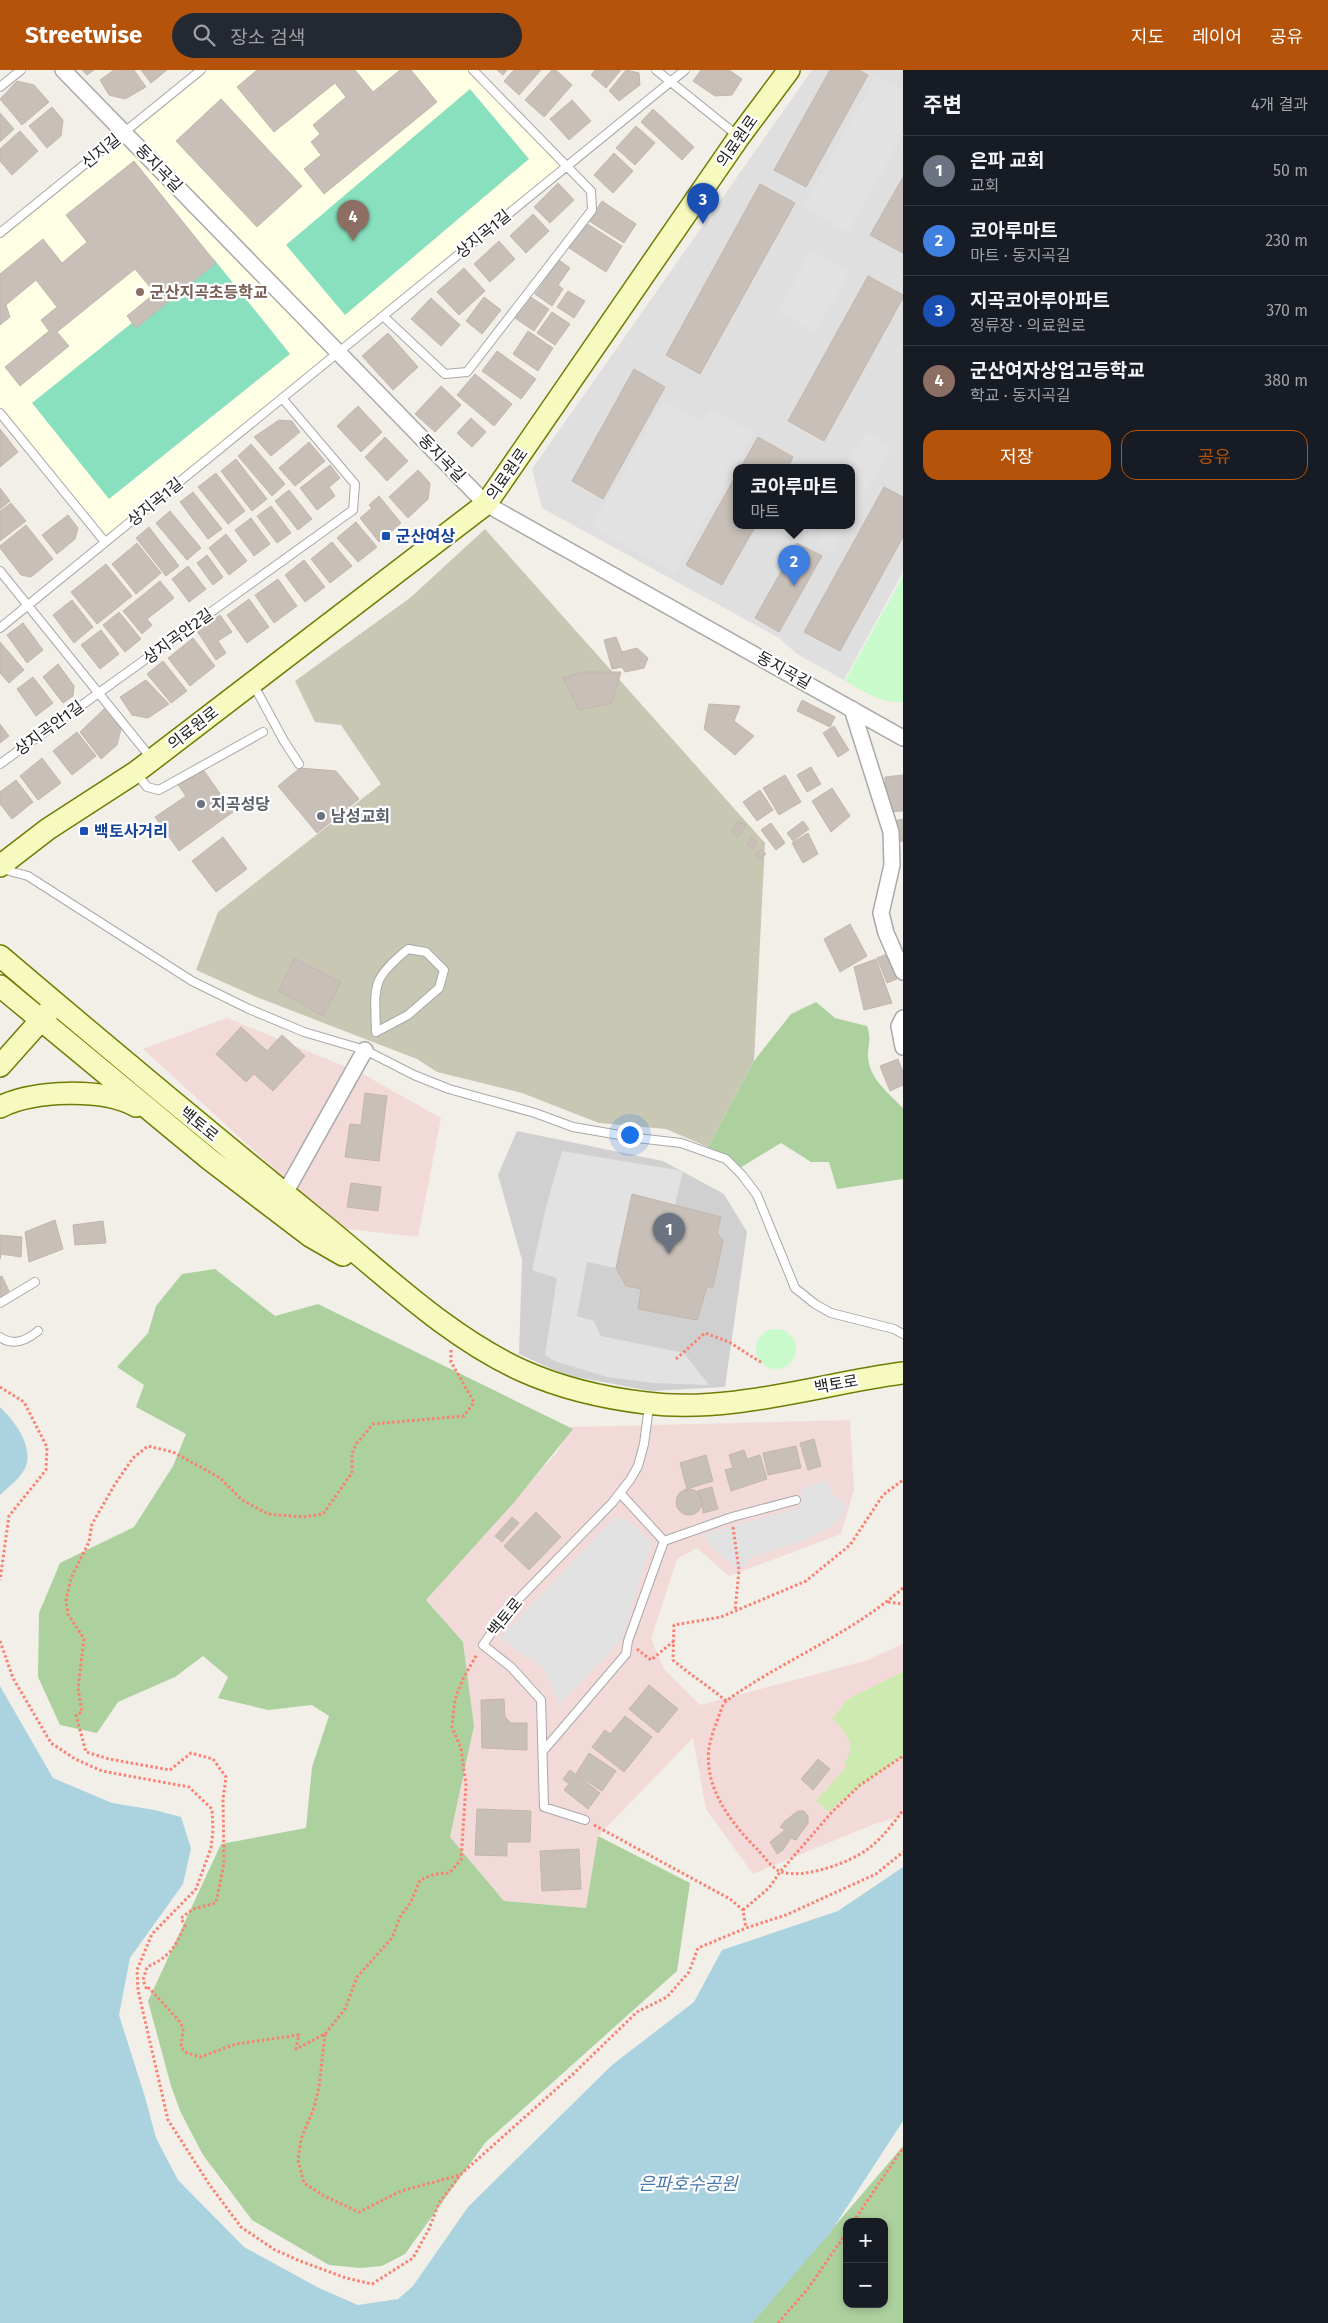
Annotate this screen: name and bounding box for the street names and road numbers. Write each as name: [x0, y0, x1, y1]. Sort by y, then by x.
street label: 의료원로: [712, 111, 762, 171]
street label: 신지길: [78, 130, 124, 172]
street label: 동지곡길: [132, 140, 186, 196]
street label: 상지곡1길: [451, 206, 515, 262]
street label: 동지곡길: [415, 430, 469, 486]
street label: 의료원로: [482, 444, 532, 504]
street label: 상지곡1길: [123, 474, 187, 530]
street label: 상지곡안2길: [139, 604, 217, 668]
street label: 동지곡길: [754, 647, 814, 693]
street label: 상지곡안1길: [11, 697, 87, 759]
street label: 의료원로: [164, 702, 222, 754]
street label: 백토로: [176, 1103, 222, 1145]
street label: 백토로: [813, 1371, 860, 1397]
street label: 백토로: [484, 1594, 526, 1640]

